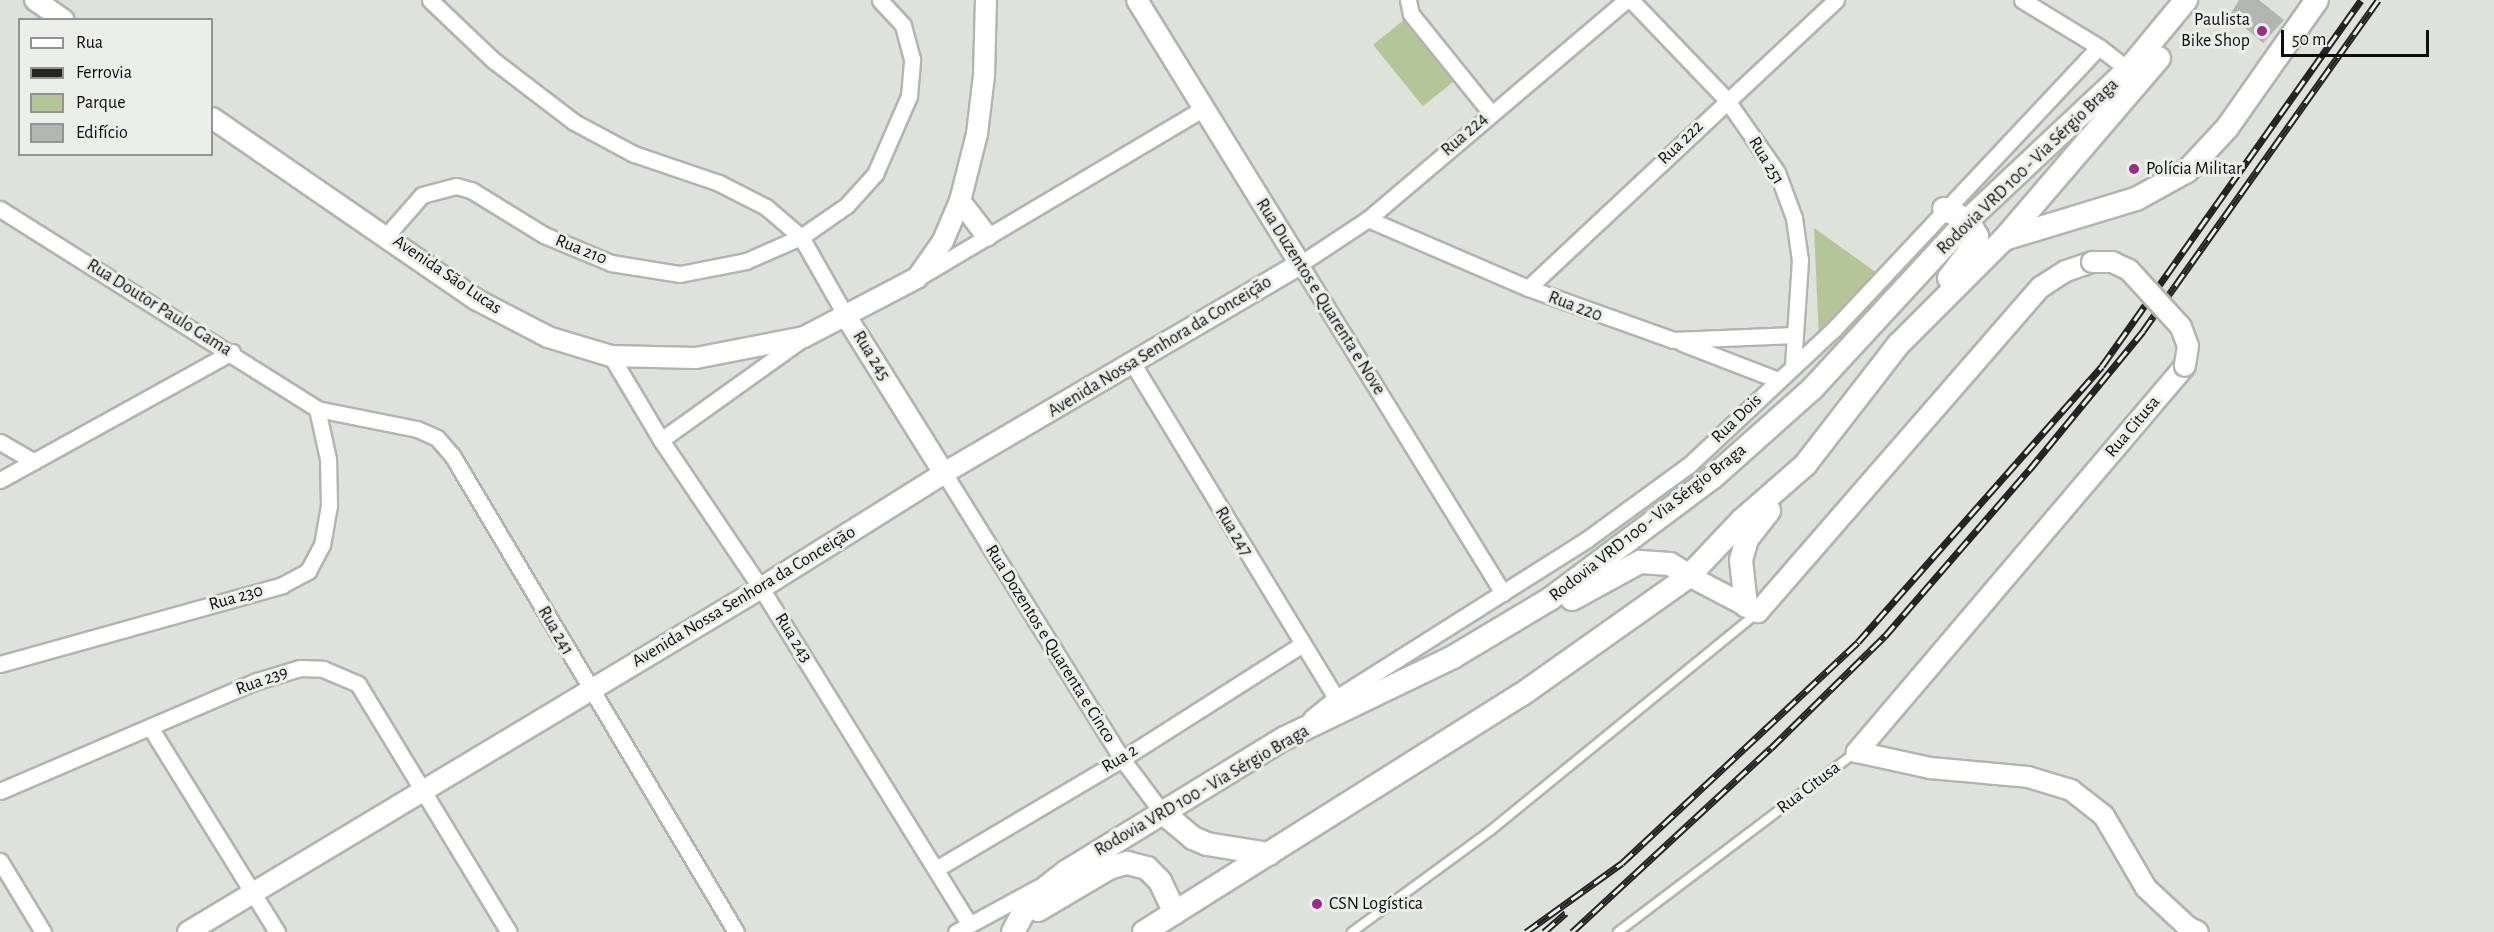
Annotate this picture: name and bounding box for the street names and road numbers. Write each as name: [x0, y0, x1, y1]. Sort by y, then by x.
street label: Rodovia VRD 100 - Via Sérgio Braga: [1933, 74, 2123, 260]
street label: Rua 224: [1437, 109, 1493, 161]
street label: Rua 222: [1654, 116, 1708, 170]
street label: Rua 251: [1743, 133, 1789, 189]
street label: Rua Duzentos e Quarenta e Nove: [1251, 195, 1389, 399]
street label: Rua 210: [552, 230, 610, 270]
street label: Avenida São Lucas: [388, 231, 506, 319]
street label: Rua Doutor Paulo Gama: [83, 255, 235, 361]
street label: Avenida Nossa Senhora da Conceição: [1044, 272, 1276, 422]
street label: Rua 220: [1545, 287, 1605, 327]
street label: Rua 245: [847, 327, 895, 385]
street label: Rua Dois: [1707, 390, 1767, 448]
street label: Rua Citusa: [2101, 392, 2165, 462]
street label: Rodovia VRD 100 - Via Sérgio Braga: [1545, 439, 1751, 607]
street label: Rua 247: [1210, 503, 1256, 561]
street label: Avenida Nossa Senhora da Conceição: [628, 522, 860, 672]
street label: Rua Dozentos e Quarenta e Cinco: [980, 541, 1120, 747]
street label: Rua 230: [206, 580, 266, 616]
street label: Rua 241: [532, 603, 578, 659]
street label: Rua 243: [769, 609, 817, 667]
street label: Rua 239: [233, 662, 291, 700]
street label: Rodovia VRD 100 - Via Sérgio Braga: [1091, 721, 1313, 861]
street label: Rua 2: [1098, 740, 1142, 778]
street label: Rua Citusa: [1773, 757, 1845, 819]

